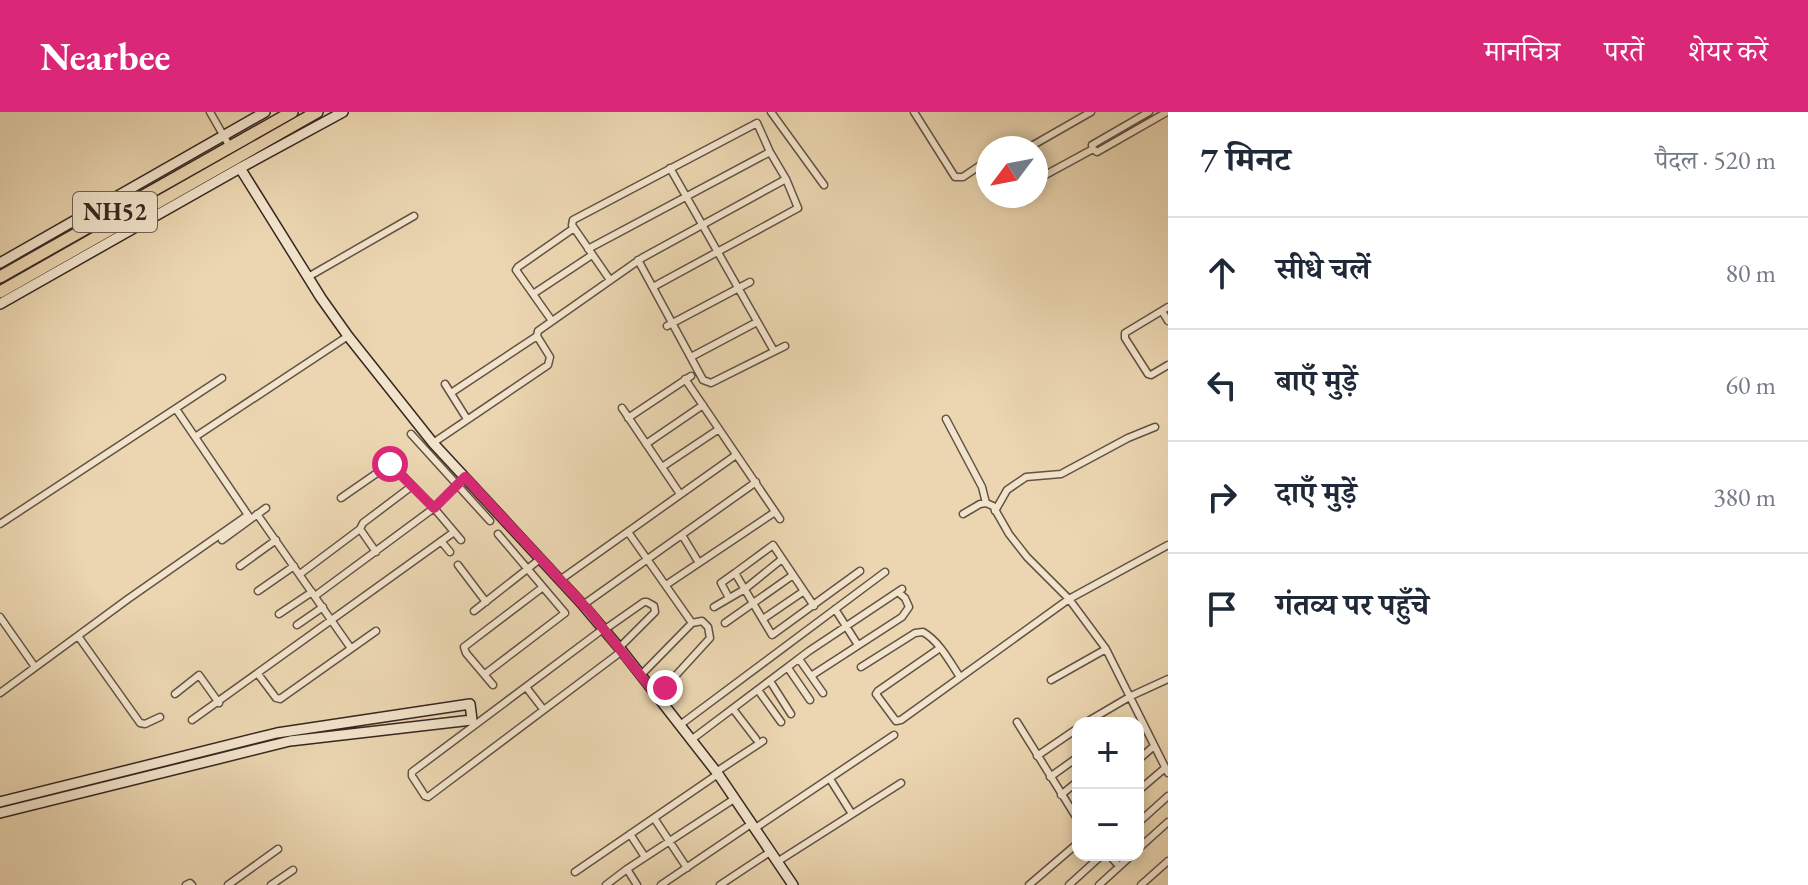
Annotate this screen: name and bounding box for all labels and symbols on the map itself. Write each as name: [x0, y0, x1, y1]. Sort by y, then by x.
north arrow: [976, 136, 1048, 208]
road number: NH52: [73, 192, 157, 232]
route start: [372, 446, 408, 482]
route end: [647, 670, 683, 706]

